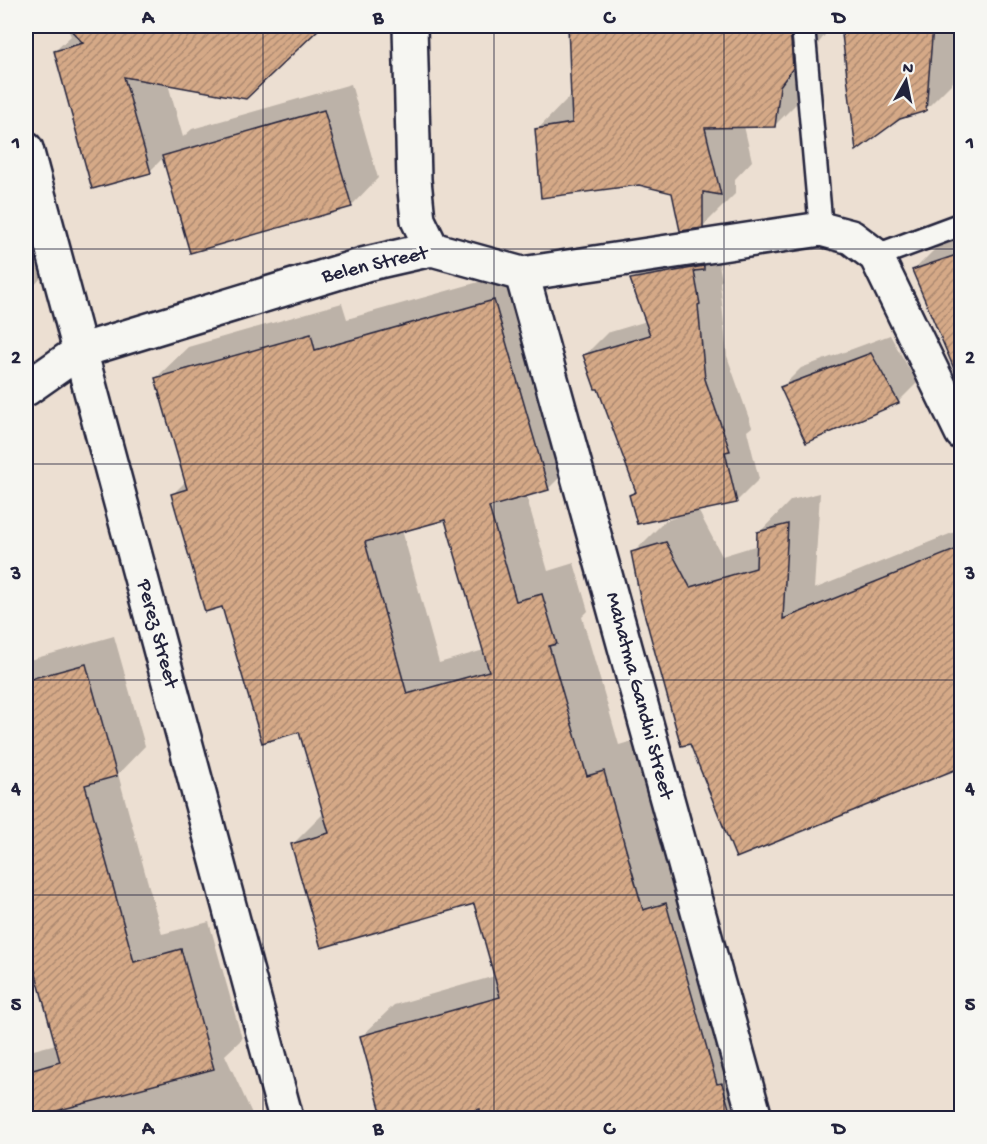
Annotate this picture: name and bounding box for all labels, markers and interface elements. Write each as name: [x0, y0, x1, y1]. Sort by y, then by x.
text: A: [141, 8, 156, 31]
text: B: [372, 8, 384, 31]
text: C: [603, 8, 617, 31]
text: D: [830, 8, 846, 31]
north arrow: [876, 51, 936, 111]
text: N: [901, 59, 915, 80]
text: 1: [11, 133, 20, 156]
text: 1: [965, 133, 974, 156]
street label: Belen Street: [319, 241, 433, 291]
text: 2: [11, 348, 21, 371]
text: 2: [965, 348, 975, 371]
text: 3: [10, 564, 21, 587]
text: 3: [964, 564, 975, 587]
street label: Perez Street: [129, 576, 183, 693]
street label: Mahatma Gandhi Street: [598, 590, 678, 805]
text: 4: [10, 779, 21, 802]
text: 4: [964, 779, 975, 802]
text: 5: [11, 995, 22, 1018]
text: 5: [965, 995, 976, 1018]
text: A: [141, 1119, 156, 1142]
text: B: [372, 1119, 384, 1142]
text: C: [603, 1119, 617, 1142]
text: D: [830, 1119, 846, 1142]

